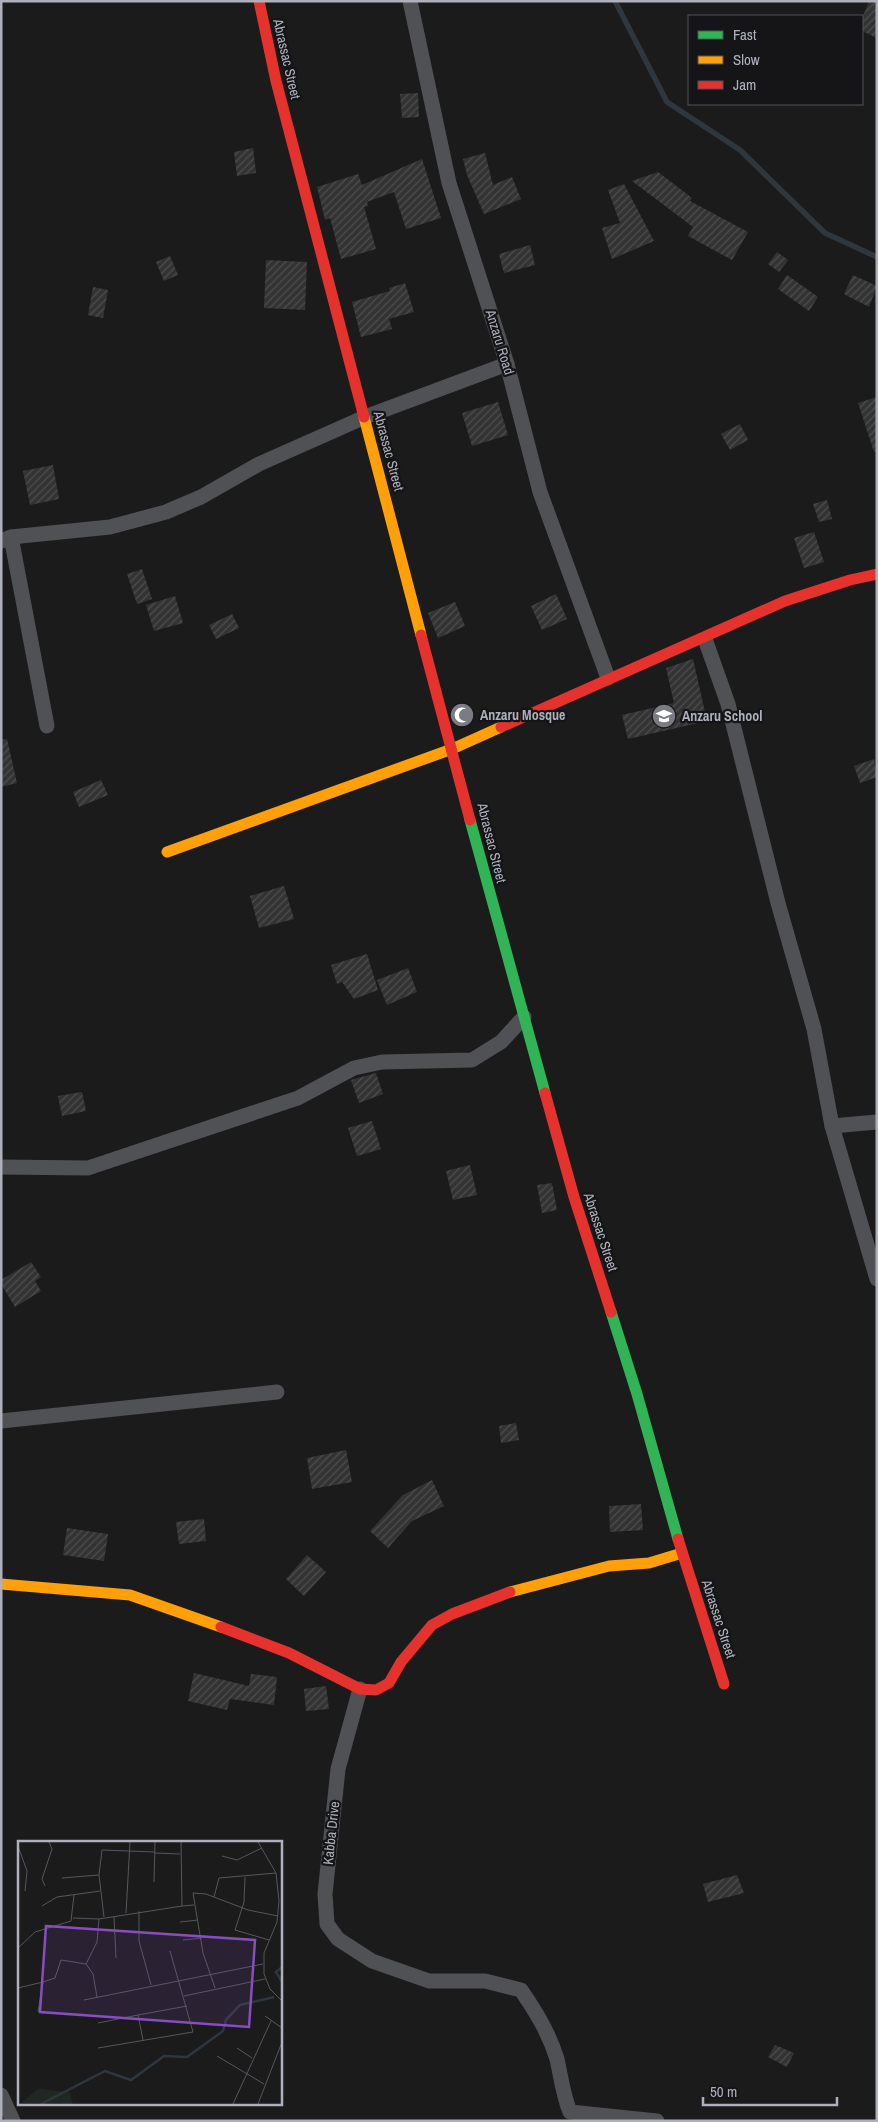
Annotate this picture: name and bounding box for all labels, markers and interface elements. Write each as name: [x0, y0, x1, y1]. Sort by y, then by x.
legend: [688, 15, 863, 105]
street label: Abrassac Street: [269, 16, 305, 101]
text: Fast: [733, 24, 757, 45]
text: Slow: [733, 49, 760, 70]
text: Jam: [733, 74, 756, 95]
street label: Anzaru Road: [481, 306, 518, 377]
street label: Abrassac Street: [369, 408, 408, 493]
mosque icon: Anzaru Mosque: [449, 702, 475, 728]
school or university icon: Anzaru School: [651, 703, 677, 729]
place label: Anzaru Mosque: [480, 706, 565, 724]
place label: Anzaru School: [682, 707, 762, 725]
street label: Abrassac Street: [473, 800, 511, 885]
street label: Abrassac Street: [580, 1189, 622, 1274]
street label: Abrassac Street: [698, 1576, 740, 1661]
street label: Kabba Drive: [319, 1800, 343, 1866]
inset map: [18, 1841, 281, 2104]
scale bar: [703, 2074, 837, 2106]
text: 50 m: [710, 2081, 737, 2102]

